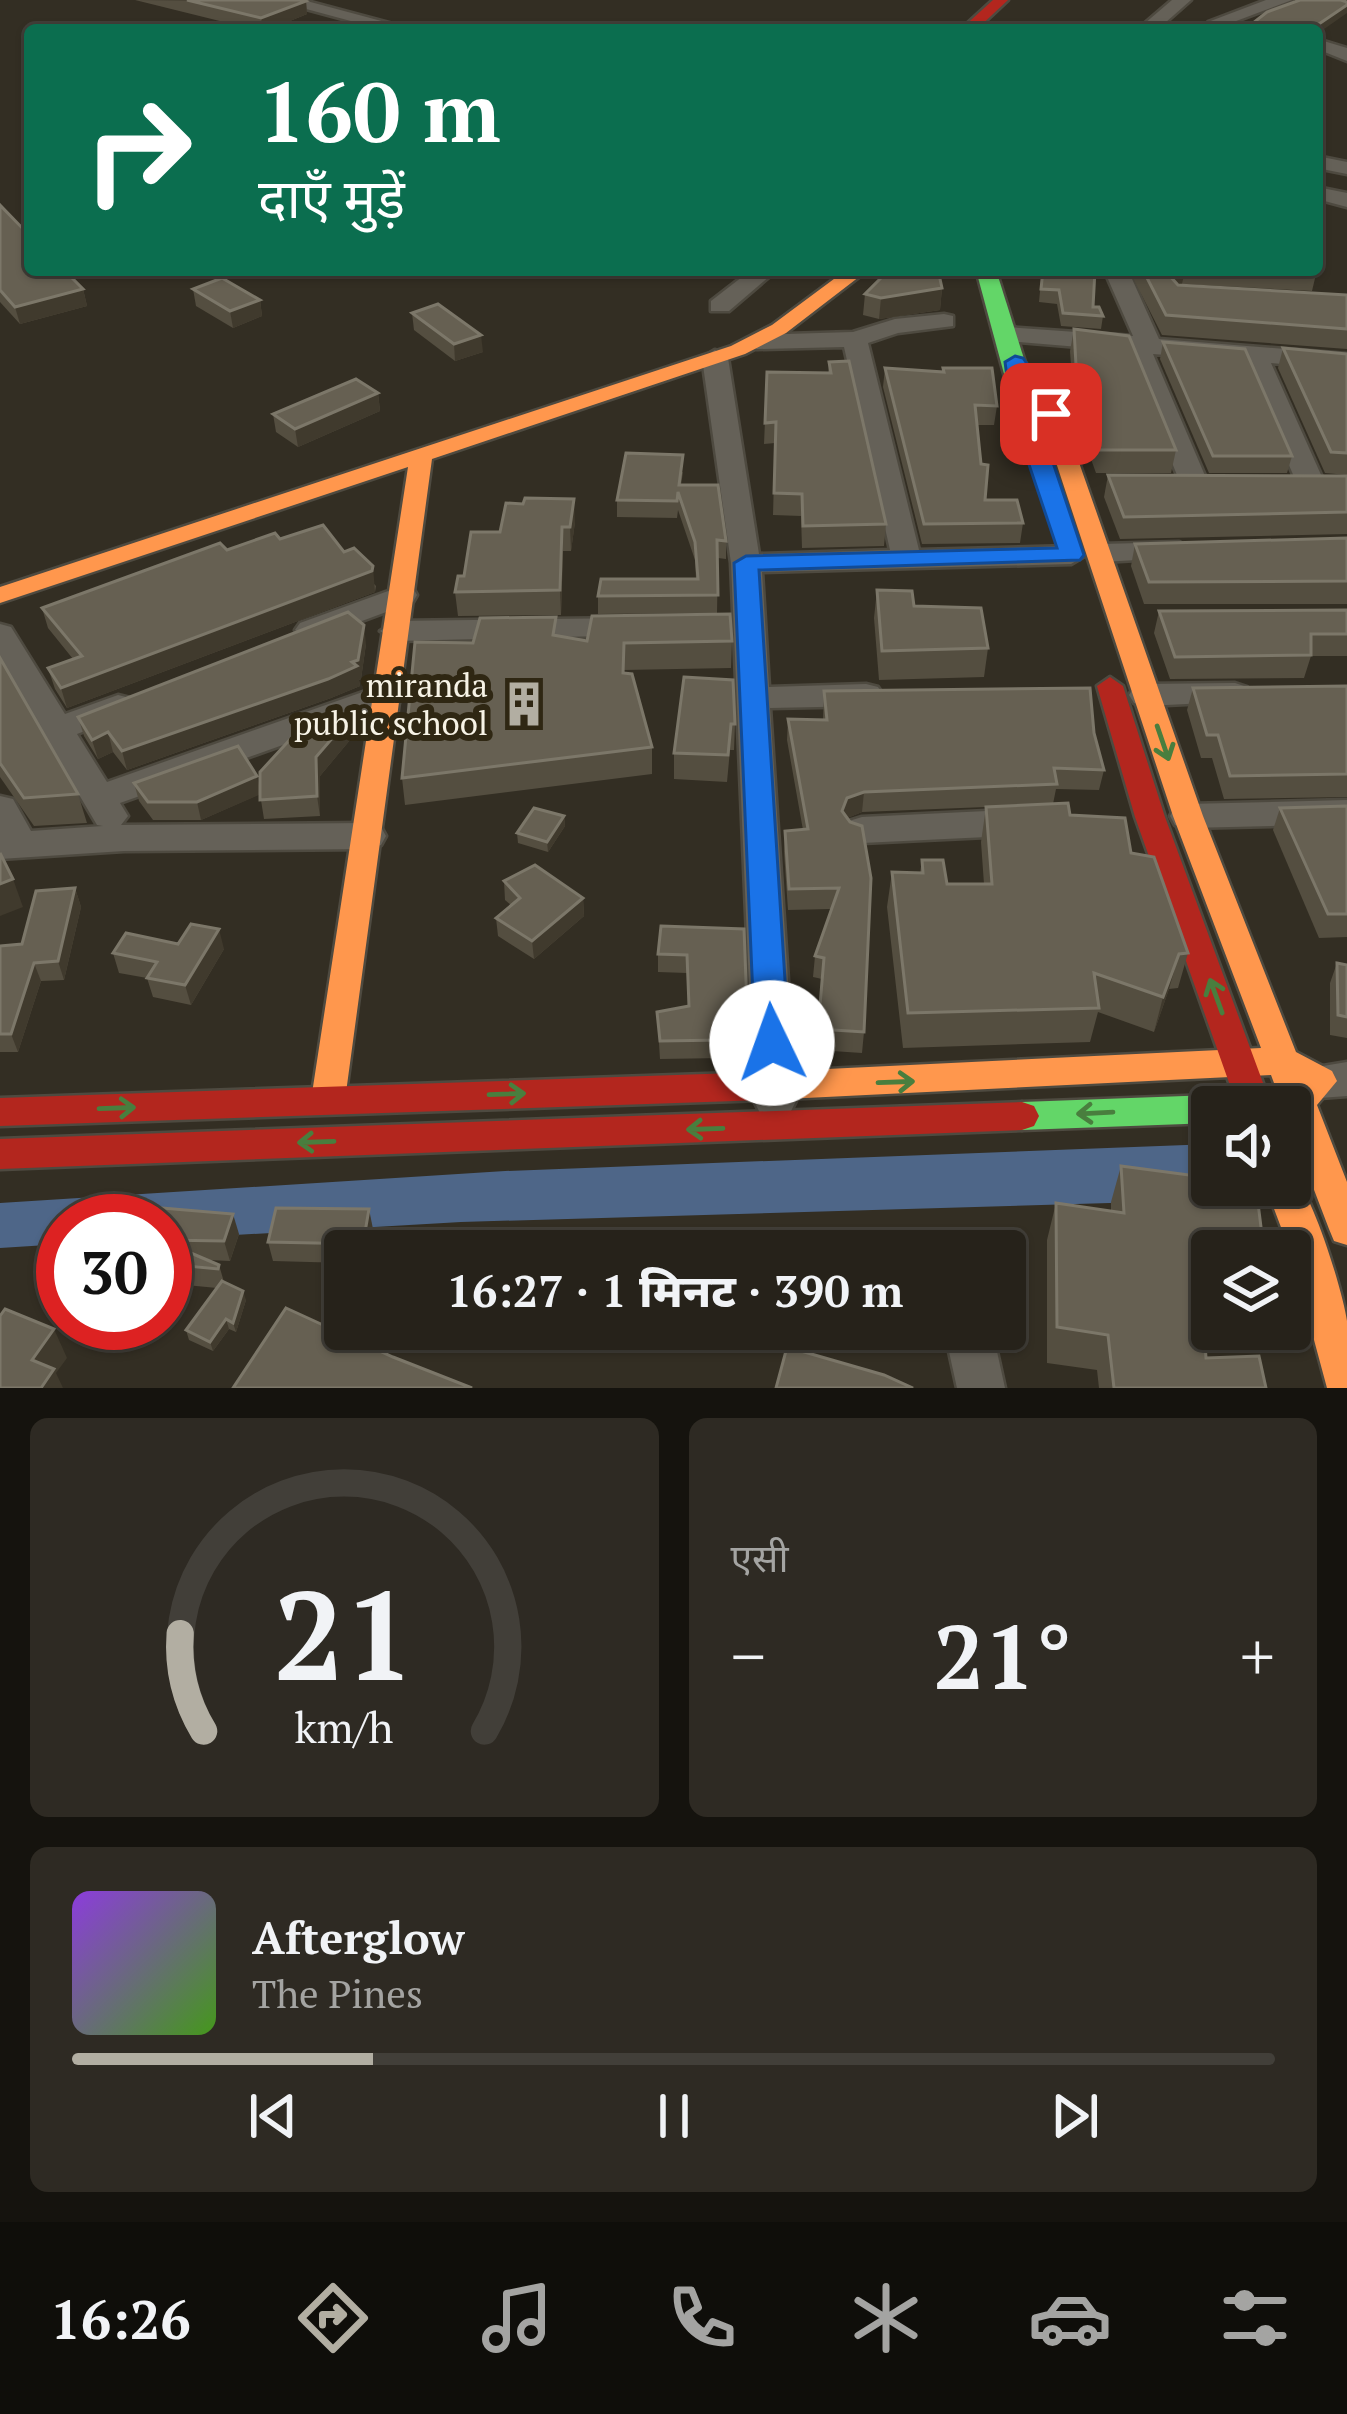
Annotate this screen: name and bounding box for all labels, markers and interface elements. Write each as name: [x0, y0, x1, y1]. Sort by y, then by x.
text: 160 m: [258, 55, 501, 166]
icon: right: [60, 72, 216, 228]
text: दाएँ मुड़ें: [258, 162, 405, 233]
pin: [1000, 363, 1102, 465]
icon: arrive: [1018, 381, 1084, 447]
place label: miranda public school: [294, 663, 488, 744]
building icon: miranda public school: [499, 679, 549, 729]
one-way arrow: [1154, 723, 1175, 760]
one-way arrow: [1204, 979, 1225, 1016]
position arrow: [709, 980, 835, 1106]
one-way arrow: [876, 1070, 915, 1093]
one-way arrow: [487, 1083, 526, 1106]
map controls: [1191, 1086, 1311, 1350]
button: sound: [1191, 1086, 1311, 1206]
one-way arrow: [97, 1096, 136, 1119]
one-way arrow: [1076, 1102, 1115, 1125]
one-way arrow: [686, 1118, 725, 1141]
one-way arrow: [297, 1131, 336, 1154]
speed limit sign: 30: [36, 1194, 192, 1350]
button: layers: [1191, 1230, 1311, 1350]
text: 16:27 · 1 मिनट · 390 m: [447, 1260, 903, 1320]
text: एसी: [731, 1531, 789, 1583]
text: 21: [274, 1550, 415, 1716]
text: 21°: [933, 1595, 1072, 1715]
text: −: [731, 1611, 766, 1699]
text: +: [1240, 1611, 1275, 1699]
text: km/h: [295, 1697, 394, 1754]
text: Afterglow: [252, 1907, 465, 1967]
text: The Pines: [252, 1967, 423, 2019]
icon: previous: [240, 2083, 306, 2149]
icon: pause: [641, 2083, 707, 2149]
icon: next: [1042, 2083, 1108, 2149]
icon: directions: [291, 2276, 375, 2360]
icon: music: [475, 2276, 559, 2360]
icon: phone: [660, 2276, 744, 2360]
icon: climate: [844, 2276, 928, 2360]
icon: car: [1028, 2276, 1112, 2360]
icon: filters: [1213, 2276, 1297, 2360]
text: 16:26: [50, 2283, 191, 2354]

